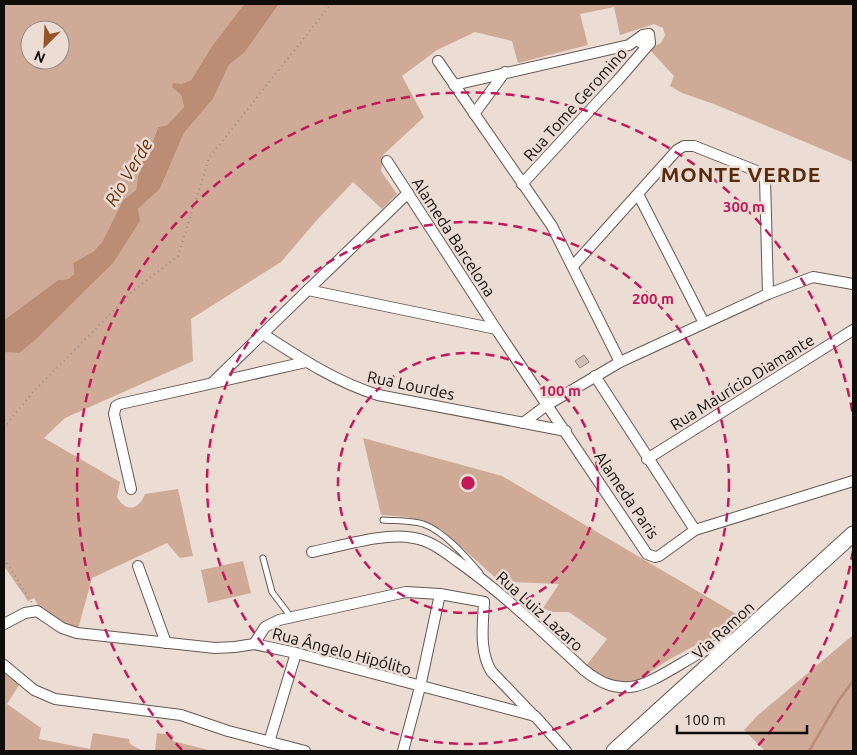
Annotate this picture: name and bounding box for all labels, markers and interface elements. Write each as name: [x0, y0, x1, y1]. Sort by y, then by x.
north arrow: [20, 20, 70, 70]
street label: Rua Tome Geromino: [520, 44, 630, 164]
text: N: [32, 47, 48, 66]
water label: Rio Verde: [100, 135, 156, 209]
district label: MONTE VERDE: [661, 162, 821, 186]
street label: Alameda Barcelona: [409, 174, 499, 300]
text: 300 m: [723, 198, 765, 215]
text: 200 m: [632, 290, 674, 307]
street label: Rua Maurício Diamante: [667, 330, 817, 434]
street label: Rua Lourdes: [366, 367, 456, 403]
text: 100 m: [539, 382, 581, 399]
street label: Alameda Paris: [591, 448, 663, 542]
centre of rings: [459, 474, 477, 492]
street label: Rua Luiz Lazaro: [493, 567, 587, 655]
street label: Via Ramon: [688, 598, 758, 662]
street label: Rua Ângelo Hipólito: [270, 623, 414, 678]
scale bar: [677, 702, 807, 734]
text: 100 m: [684, 711, 726, 728]

